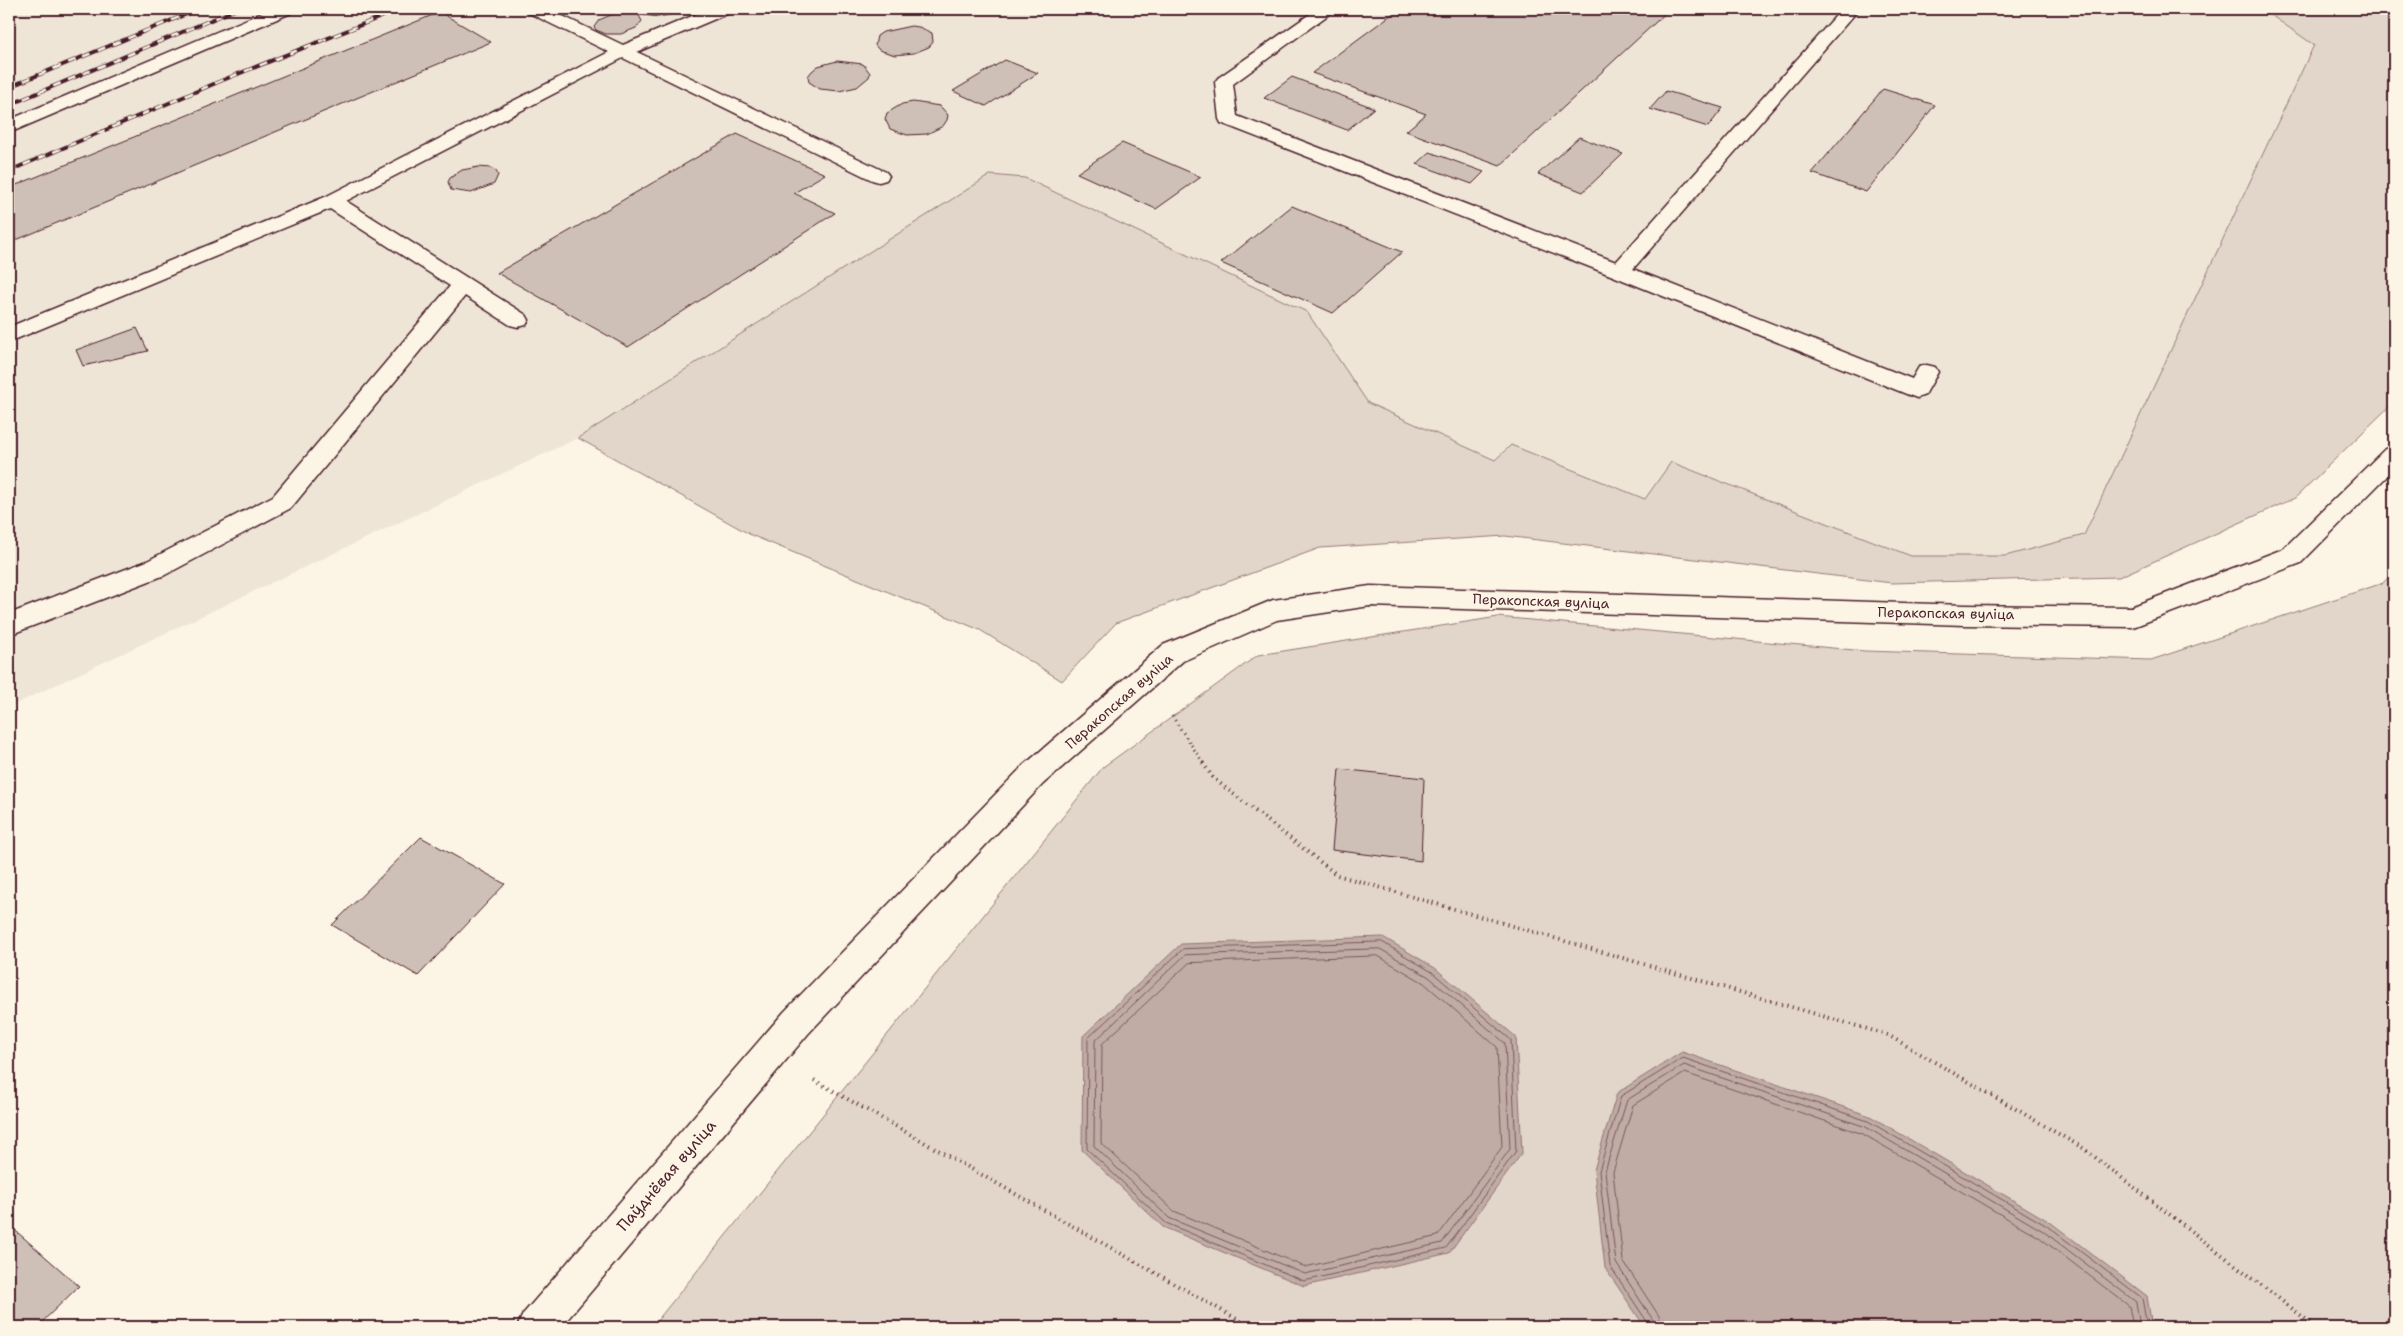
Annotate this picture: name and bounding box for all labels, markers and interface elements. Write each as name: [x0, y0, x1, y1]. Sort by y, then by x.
street label: Перакопская вуліца: [1472, 590, 1610, 612]
street label: Перакопская вуліца: [1877, 603, 2015, 623]
street label: Перакопская вуліца: [1061, 649, 1177, 753]
street label: Паўднёвая вуліца: [612, 1115, 721, 1236]

